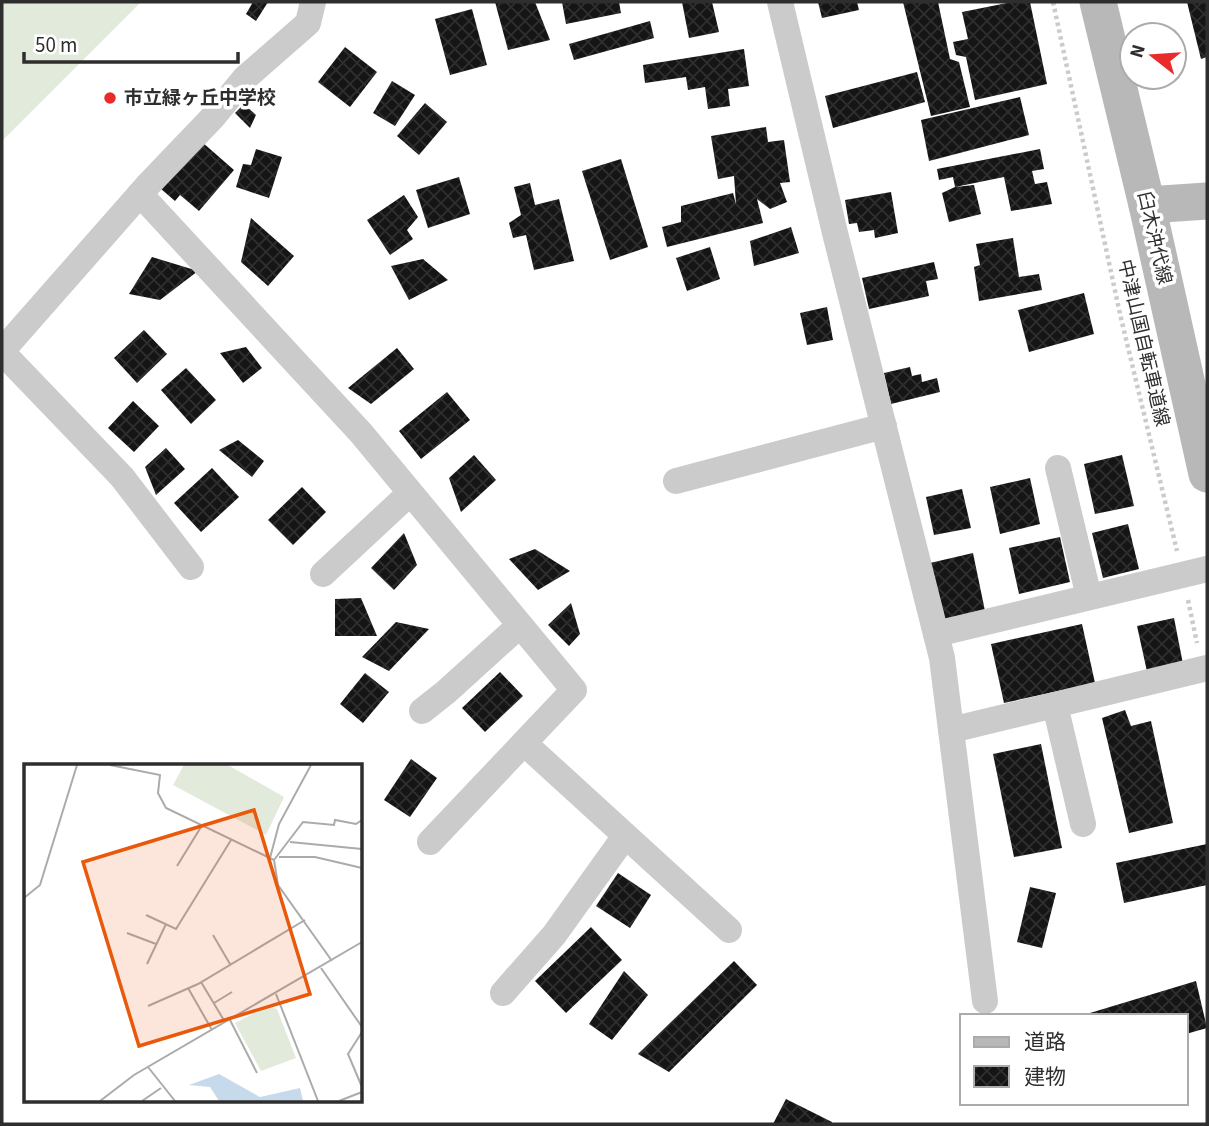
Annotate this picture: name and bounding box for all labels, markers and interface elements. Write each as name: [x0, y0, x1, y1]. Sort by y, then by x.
scale bar: [24, 21, 238, 65]
north arrow: [1118, 21, 1188, 91]
text: 50 m: [35, 30, 77, 60]
text: N: [1123, 41, 1153, 61]
place label: 市立緑ヶ丘中学校: [124, 85, 276, 112]
marker: 市立緑ヶ丘中学校: [102, 90, 118, 106]
street label: 臼木沖代線: [1130, 189, 1178, 287]
street label: 中津山国自転車道線: [1111, 257, 1175, 429]
inset map: [24, 764, 362, 1102]
legend: [960, 1014, 1188, 1105]
text: 道路: [1024, 1027, 1066, 1057]
text: 建物: [1024, 1062, 1066, 1092]

